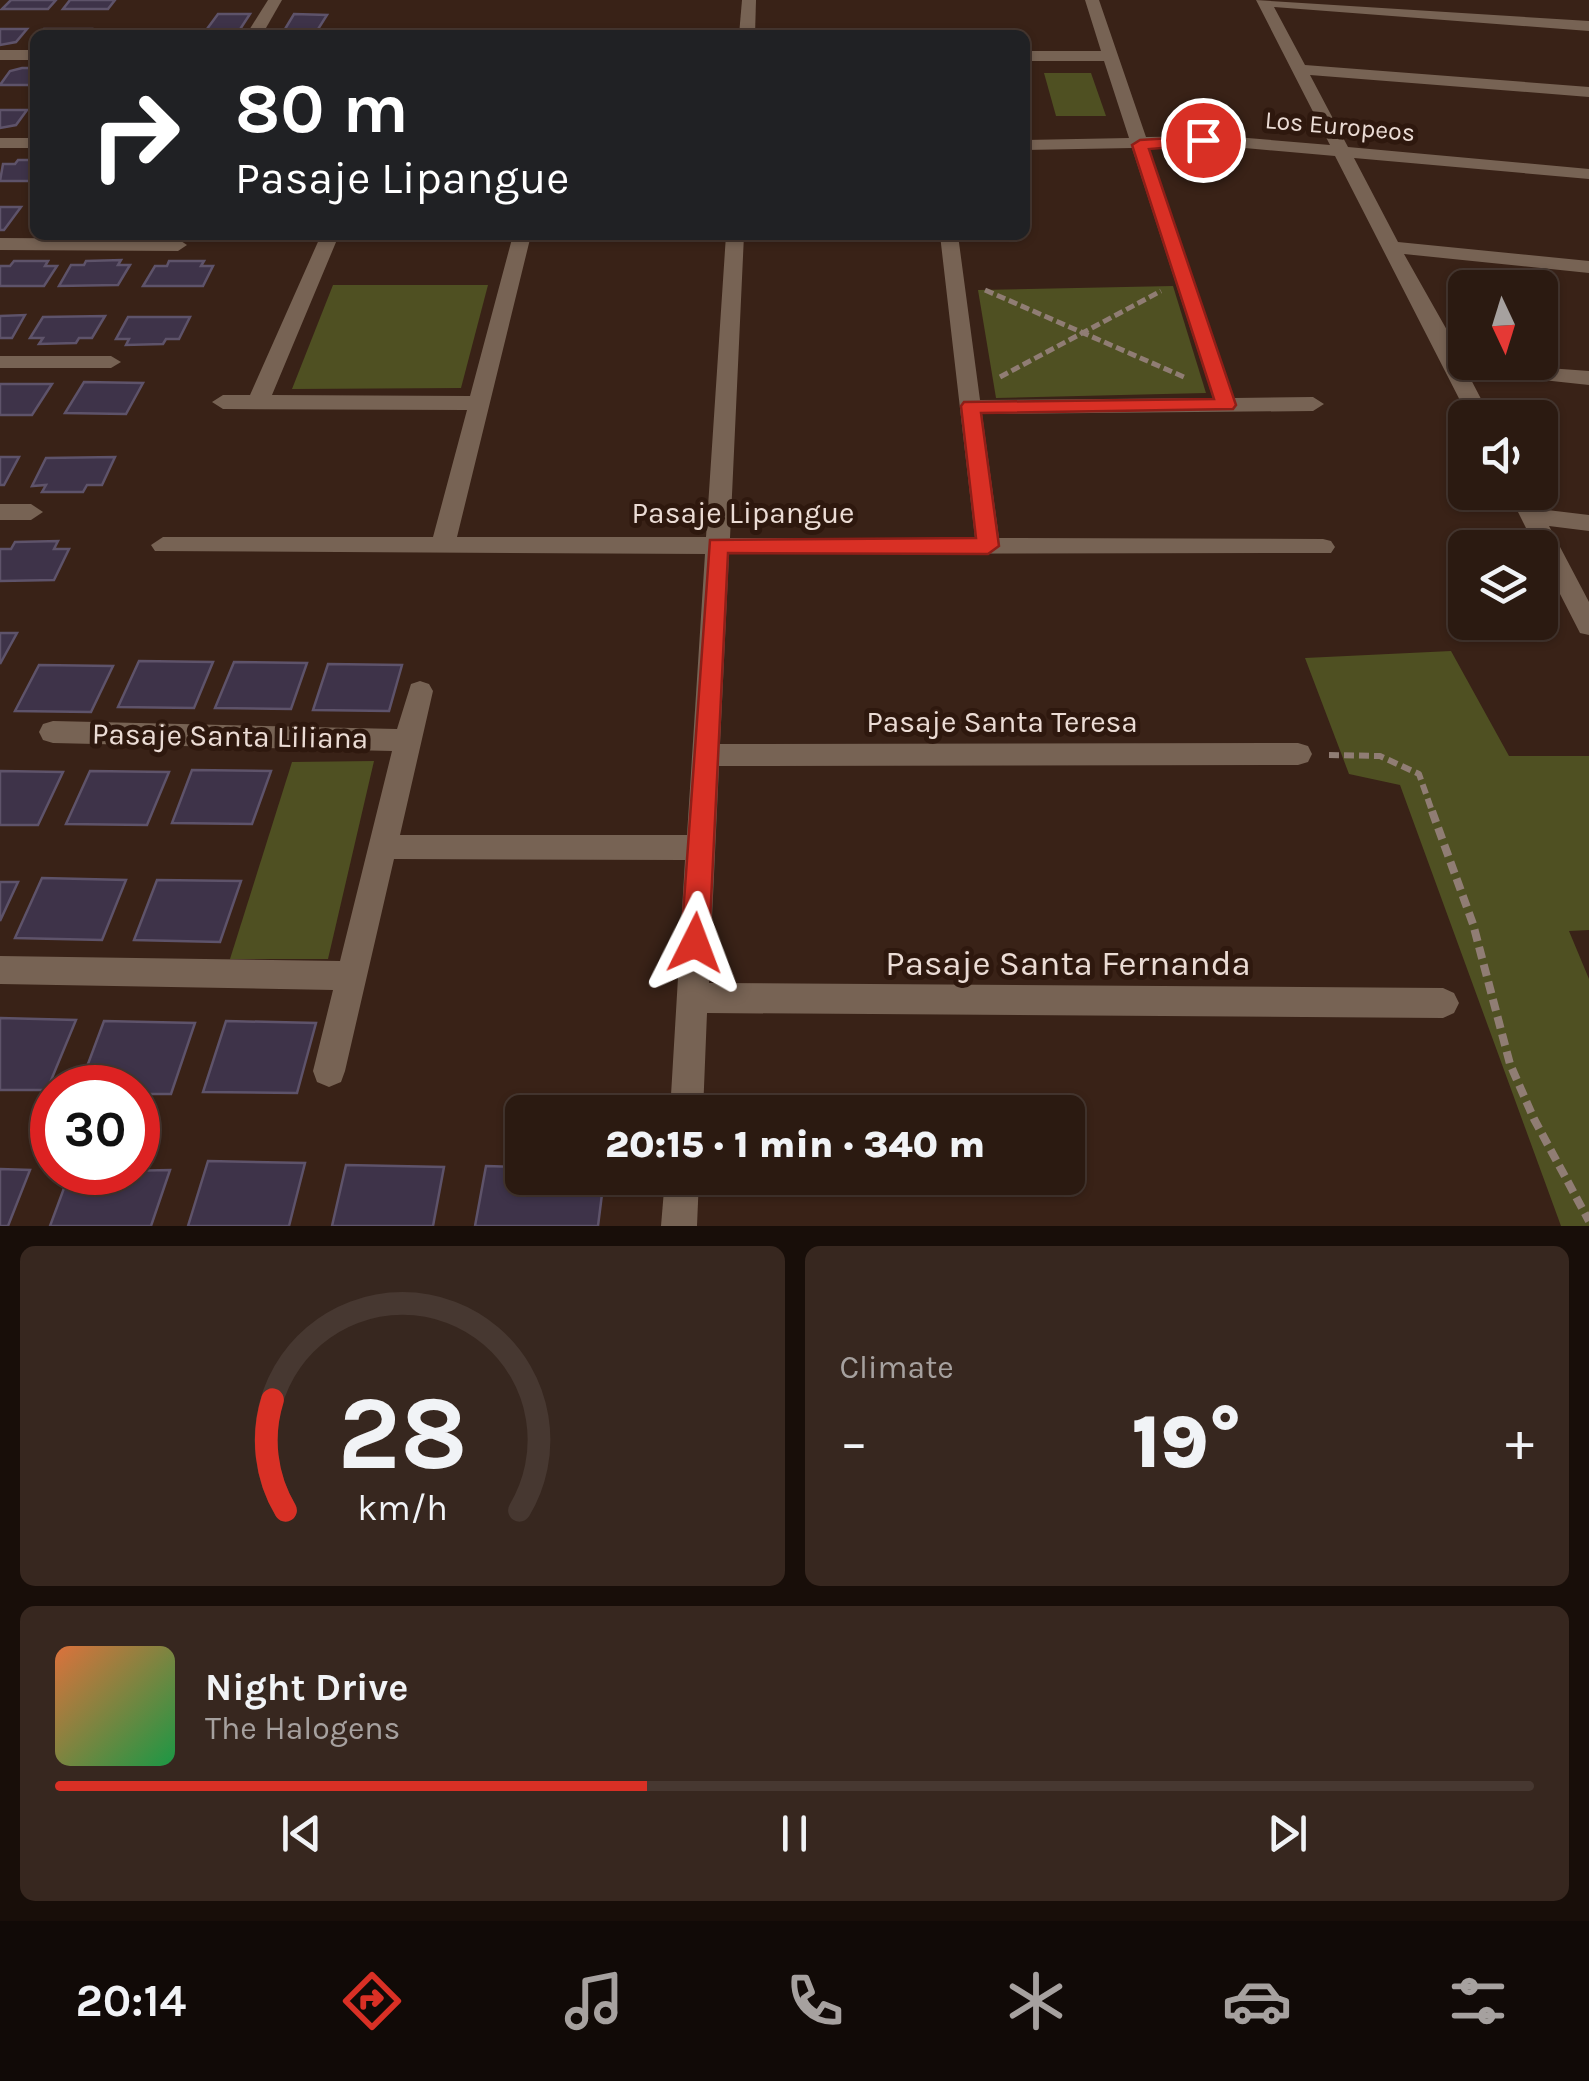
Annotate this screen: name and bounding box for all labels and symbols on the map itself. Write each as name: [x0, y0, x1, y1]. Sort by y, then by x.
pin: [1161, 98, 1246, 183]
street label: Los Europeos: [1264, 105, 1416, 147]
north arrow: [1448, 270, 1558, 380]
street label: Pasaje Lipangue: [632, 495, 854, 531]
street label: Pasaje Santa Teresa: [866, 704, 1138, 740]
street label: Pasaje Santa Liliana: [91, 716, 369, 756]
position arrow: [643, 891, 747, 995]
street label: Pasaje Santa Fernanda: [885, 943, 1251, 984]
speed limit sign: 30: [30, 1065, 160, 1195]

